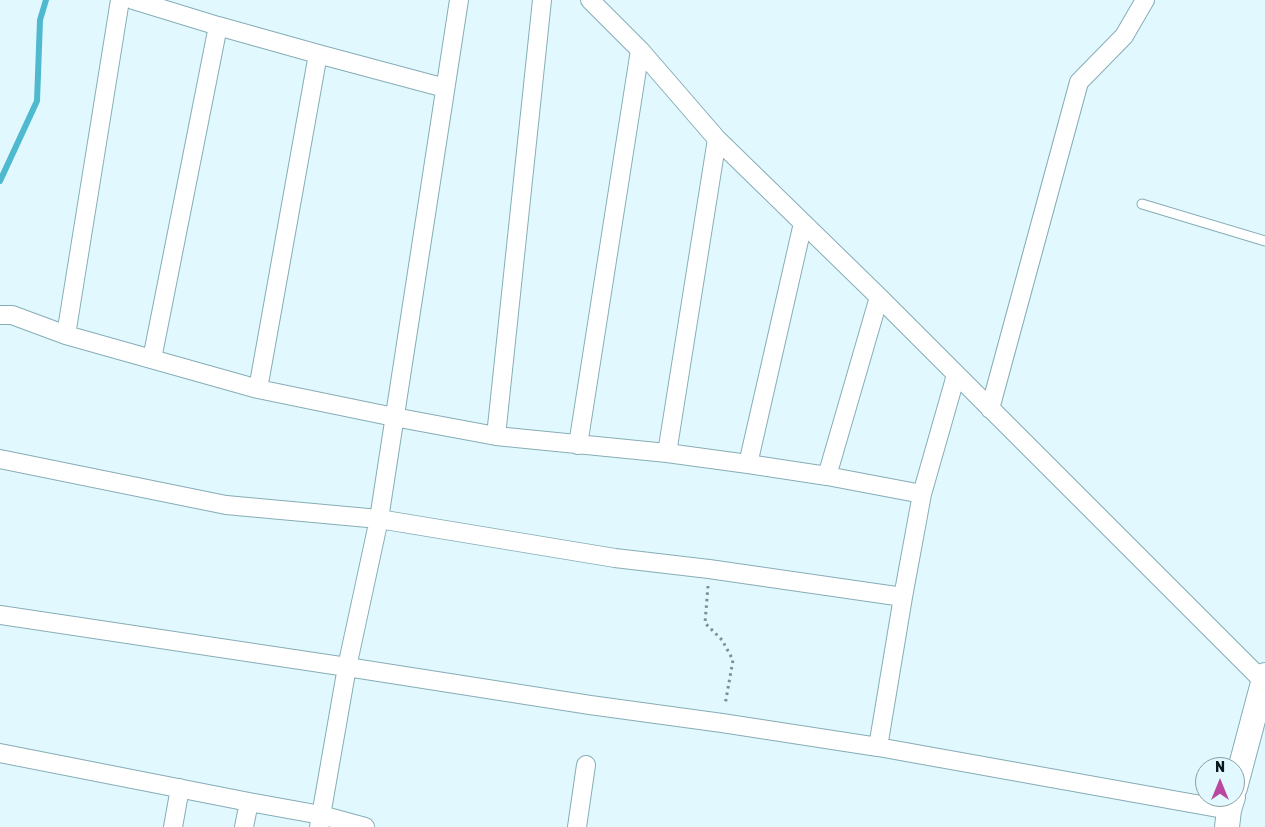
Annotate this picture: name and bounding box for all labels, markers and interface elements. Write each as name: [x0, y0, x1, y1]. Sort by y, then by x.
north arrow: [1195, 757, 1245, 807]
text: N: [1215, 759, 1225, 776]

